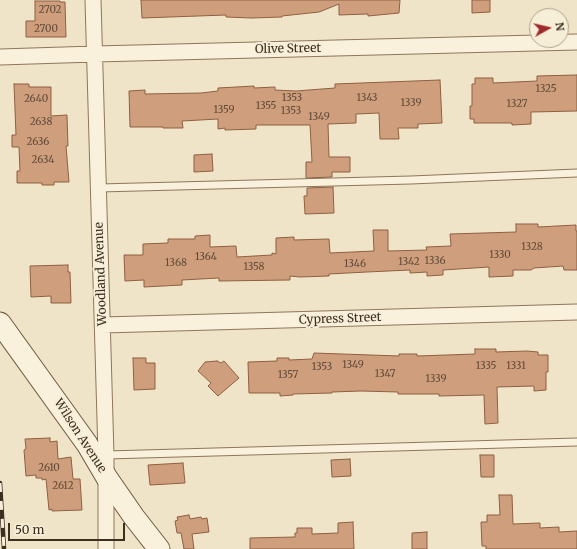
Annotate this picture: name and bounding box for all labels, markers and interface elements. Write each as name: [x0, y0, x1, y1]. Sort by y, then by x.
house number: 2702: [38, 4, 62, 16]
north arrow: [529, 8, 569, 48]
text: N: [552, 21, 567, 32]
house number: 2700: [34, 23, 58, 35]
street label: Olive Street: [255, 41, 321, 57]
house number: 1325: [535, 83, 557, 95]
house number: 1353: [282, 92, 302, 104]
house number: 1343: [357, 92, 377, 104]
house number: 2640: [24, 93, 48, 105]
house number: 1339: [401, 97, 421, 109]
house number: 1327: [507, 98, 527, 110]
house number: 1355: [256, 100, 276, 112]
house number: 1359: [214, 104, 234, 116]
house number: 1353: [281, 105, 301, 117]
house number: 1349: [308, 111, 330, 123]
house number: 2638: [30, 116, 52, 128]
house number: 2636: [27, 136, 49, 148]
house number: 2634: [32, 154, 54, 166]
street label: Woodland Avenue: [92, 222, 110, 326]
house number: 1328: [521, 241, 543, 253]
house number: 1330: [489, 249, 511, 261]
house number: 1364: [195, 251, 217, 263]
house number: 1336: [424, 255, 446, 267]
house number: 1342: [398, 256, 420, 268]
house number: 1368: [165, 257, 187, 269]
house number: 1346: [344, 258, 366, 270]
house number: 1358: [244, 261, 264, 273]
street label: Cypress Street: [299, 310, 381, 328]
house number: 1349: [342, 359, 364, 371]
house number: 1335: [476, 360, 496, 372]
house number: 1331: [506, 360, 526, 372]
house number: 1353: [312, 361, 332, 373]
house number: 1347: [375, 368, 395, 380]
house number: 1357: [278, 369, 298, 381]
house number: 1339: [426, 373, 446, 385]
street label: Wilson Avenue: [51, 396, 109, 476]
house number: 2610: [38, 462, 60, 474]
house number: 2612: [52, 480, 74, 492]
scale bar: [10, 515, 127, 541]
text: 50 m: [15, 522, 44, 537]

